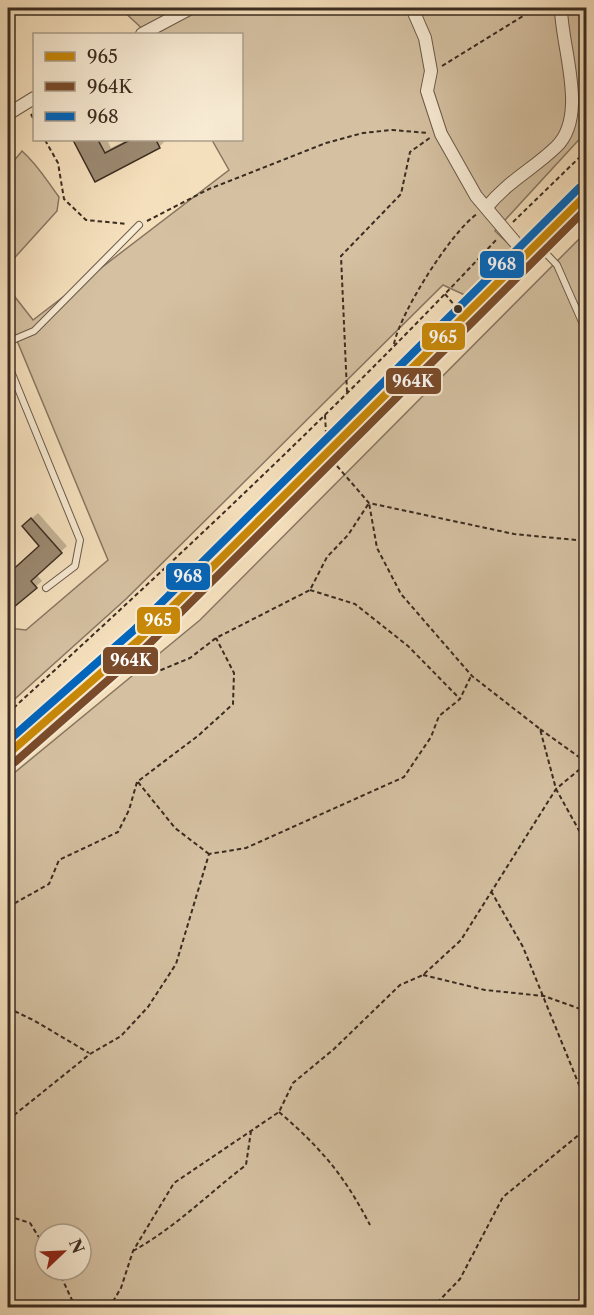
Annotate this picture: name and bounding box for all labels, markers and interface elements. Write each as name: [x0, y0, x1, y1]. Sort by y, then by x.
legend: [33, 33, 243, 141]
text: 965: [87, 46, 118, 68]
text: 964K: [87, 76, 133, 98]
text: 968: [87, 106, 119, 128]
line badge: 968: [479, 250, 525, 279]
text: 968: [488, 254, 517, 274]
unlabelled marker: [452, 303, 464, 315]
line badge: 965: [421, 322, 466, 351]
text: 965: [429, 327, 457, 347]
line badge: 964K: [385, 367, 442, 395]
text: 964K: [392, 371, 435, 391]
line badge: 968: [165, 562, 211, 591]
text: 968: [174, 566, 203, 586]
line badge: 965: [136, 606, 181, 635]
text: 965: [144, 610, 172, 630]
line badge: 964K: [102, 646, 159, 675]
text: 964K: [110, 650, 153, 670]
north arrow: [33, 1222, 93, 1282]
text: N: [65, 1236, 89, 1257]

